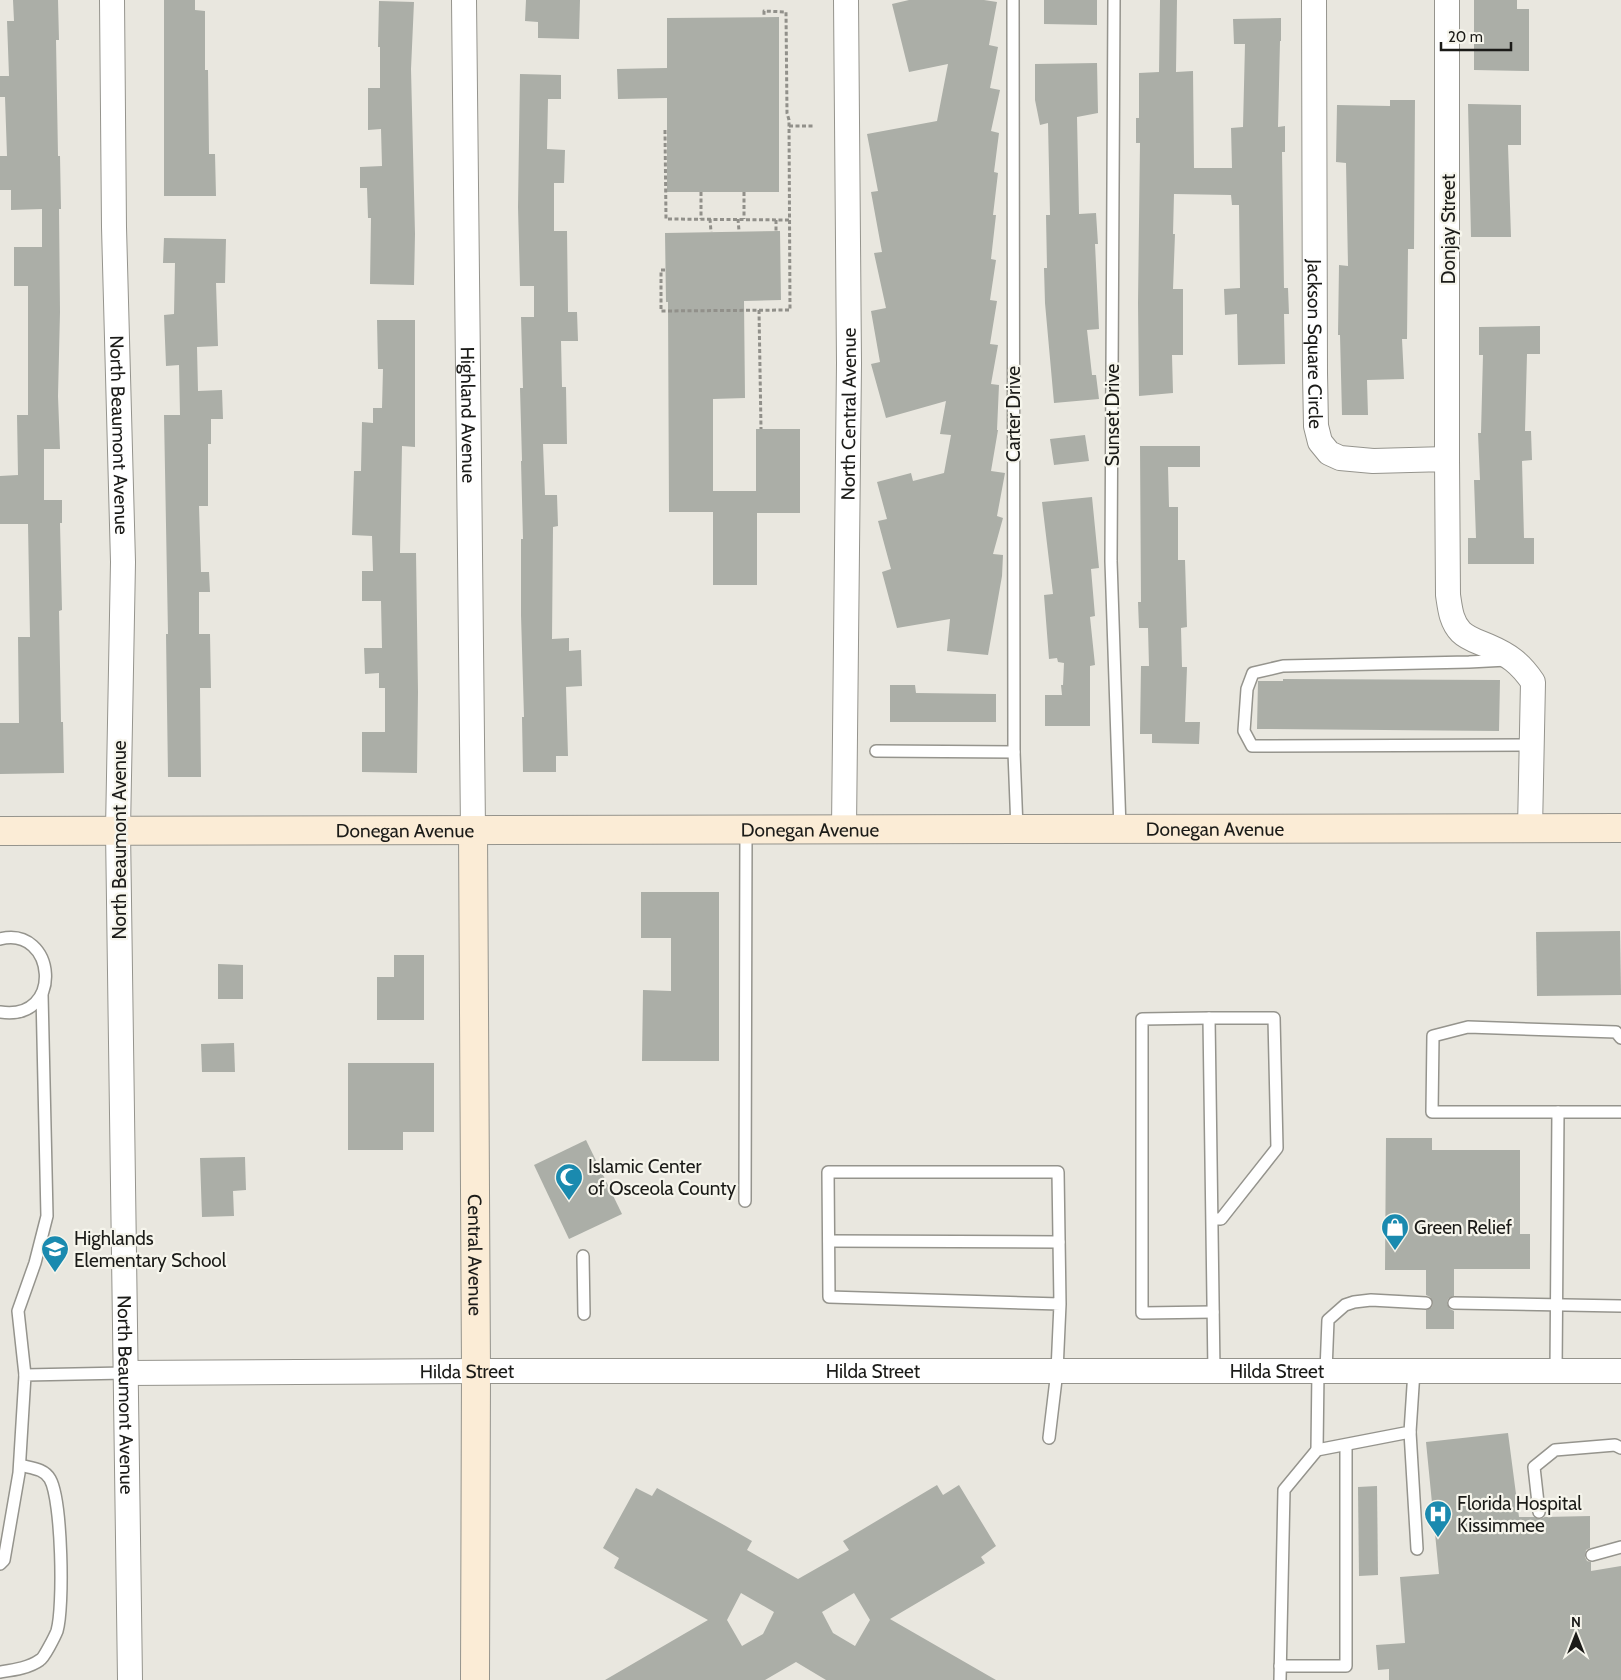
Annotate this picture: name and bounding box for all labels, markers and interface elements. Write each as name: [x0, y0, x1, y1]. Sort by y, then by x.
scale bar: [1441, 20, 1511, 52]
text: 20 m: [1448, 28, 1483, 46]
street label: Donjay Street: [1437, 173, 1460, 284]
street label: Jackson Square Circle: [1303, 258, 1327, 429]
street label: North Central Avenue: [837, 327, 861, 501]
street label: North Beaumont Avenue: [105, 335, 133, 535]
street label: Highland Avenue: [456, 347, 480, 484]
street label: Sunset Drive: [1101, 364, 1124, 466]
street label: Carter Drive: [1002, 366, 1025, 462]
street label: North Beaumont Avenue: [108, 740, 131, 940]
street label: Donegan Avenue: [741, 818, 879, 842]
street label: Donegan Avenue: [1146, 818, 1284, 841]
street label: Donegan Avenue: [336, 819, 474, 842]
place label: Islamic Center of Osceola County: [588, 1155, 737, 1200]
mosque icon: Islamic Center of Osceola County: [554, 1162, 584, 1201]
street label: Central Avenue: [463, 1194, 487, 1316]
shop icon: Green Relief: [1380, 1212, 1410, 1251]
place label: Green Relief: [1414, 1216, 1513, 1239]
place label: Highlands Elementary School: [74, 1227, 227, 1272]
school or university icon: Highlands Elementary School: [40, 1234, 70, 1273]
street label: North Beaumont Avenue: [113, 1295, 138, 1495]
street label: Hilda Street: [420, 1360, 515, 1383]
street label: Hilda Street: [826, 1360, 921, 1383]
street label: Hilda Street: [1230, 1360, 1325, 1383]
place label: Florida Hospital Kissimmee: [1457, 1492, 1582, 1537]
hospital icon: Florida Hospital Kissimmee: [1423, 1499, 1453, 1538]
north arrow: [1551, 1610, 1601, 1660]
text: N: [1571, 1613, 1581, 1631]

